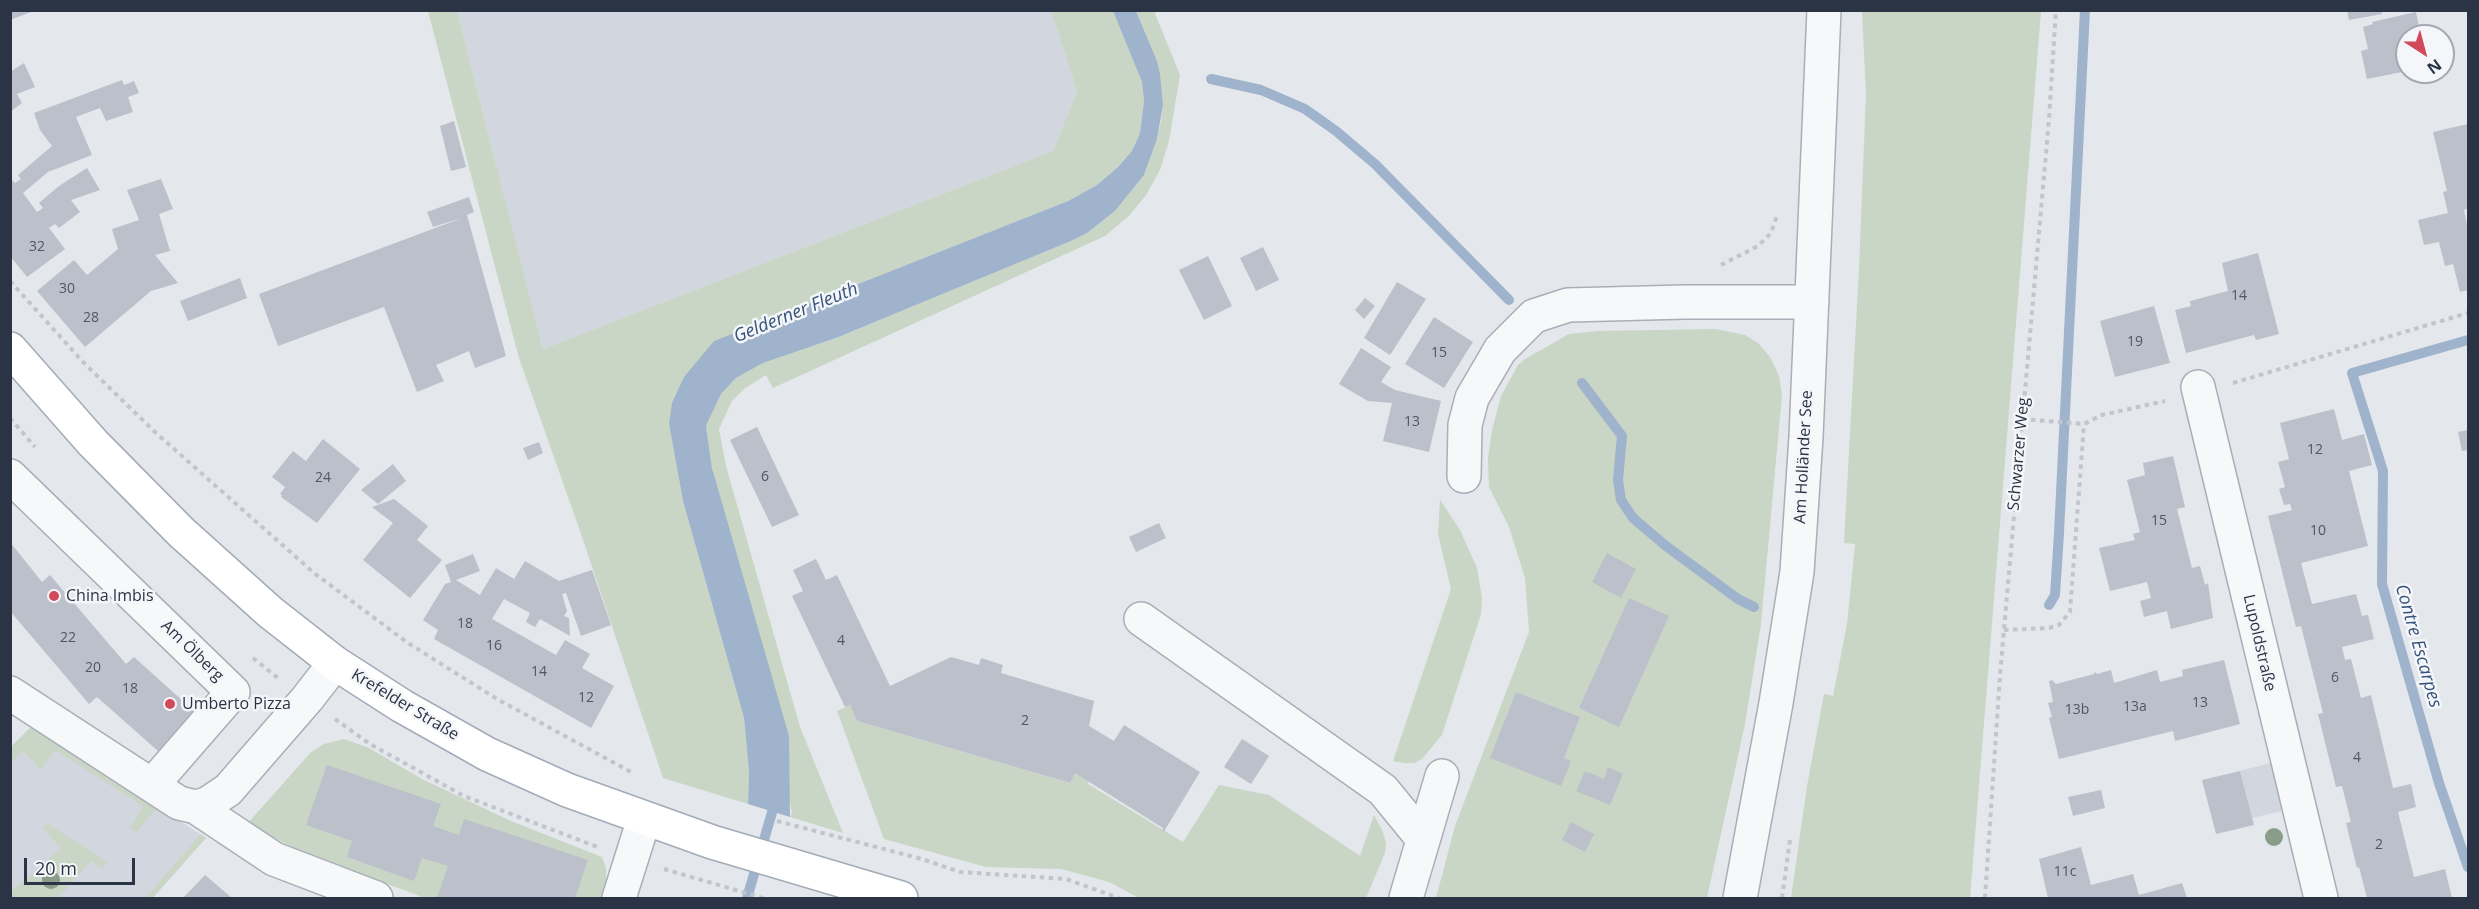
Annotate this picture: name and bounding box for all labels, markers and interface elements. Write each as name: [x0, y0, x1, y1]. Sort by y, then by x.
north arrow: [2395, 24, 2455, 84]
text: N: [2423, 54, 2446, 80]
house number: 32: [29, 239, 45, 255]
water label: Gelderner Fleuth: [731, 278, 861, 348]
house number: 30: [59, 281, 75, 297]
house number: 14: [2231, 288, 2247, 304]
house number: 28: [83, 310, 99, 326]
house number: 19: [2127, 334, 2143, 350]
house number: 15: [1431, 345, 1447, 361]
street label: Am Holländer See: [1791, 390, 1817, 524]
street label: Schwarzer Weg: [2004, 397, 2034, 511]
house number: 13: [1404, 414, 1420, 430]
house number: 12: [2307, 442, 2323, 458]
house number: 6: [761, 469, 769, 485]
house number: 24: [315, 470, 331, 486]
house number: 15: [2151, 513, 2167, 529]
house number: 10: [2310, 523, 2326, 539]
water label: Contre Escarpes: [2390, 582, 2446, 710]
place label: China Imbis: [66, 586, 154, 606]
marker: China Imbis: [47, 589, 61, 603]
street label: Lupoldstraße: [2238, 593, 2280, 693]
street label: Am Ölberg: [157, 616, 227, 686]
house number: 18: [457, 616, 473, 632]
house number: 22: [60, 630, 76, 646]
house number: 4: [837, 633, 845, 649]
house number: 16: [486, 638, 502, 654]
house number: 20: [85, 660, 101, 676]
house number: 14: [531, 664, 547, 680]
street label: Krefelder Straße: [348, 665, 462, 745]
house number: 6: [2331, 670, 2339, 686]
house number: 18: [122, 681, 138, 697]
house number: 12: [578, 690, 594, 706]
place label: Umberto Pizza: [182, 694, 291, 714]
house number: 13: [2192, 695, 2208, 711]
marker: Umberto Pizza: [163, 697, 177, 711]
house number: 13a: [2123, 699, 2147, 715]
house number: 13b: [2065, 702, 2089, 718]
house number: 2: [1021, 713, 1029, 729]
house number: 4: [2353, 750, 2361, 766]
house number: 2: [2375, 837, 2383, 853]
scale bar: [27, 846, 138, 884]
text: 20 m: [35, 856, 77, 880]
house number: 11c: [2054, 864, 2076, 880]

